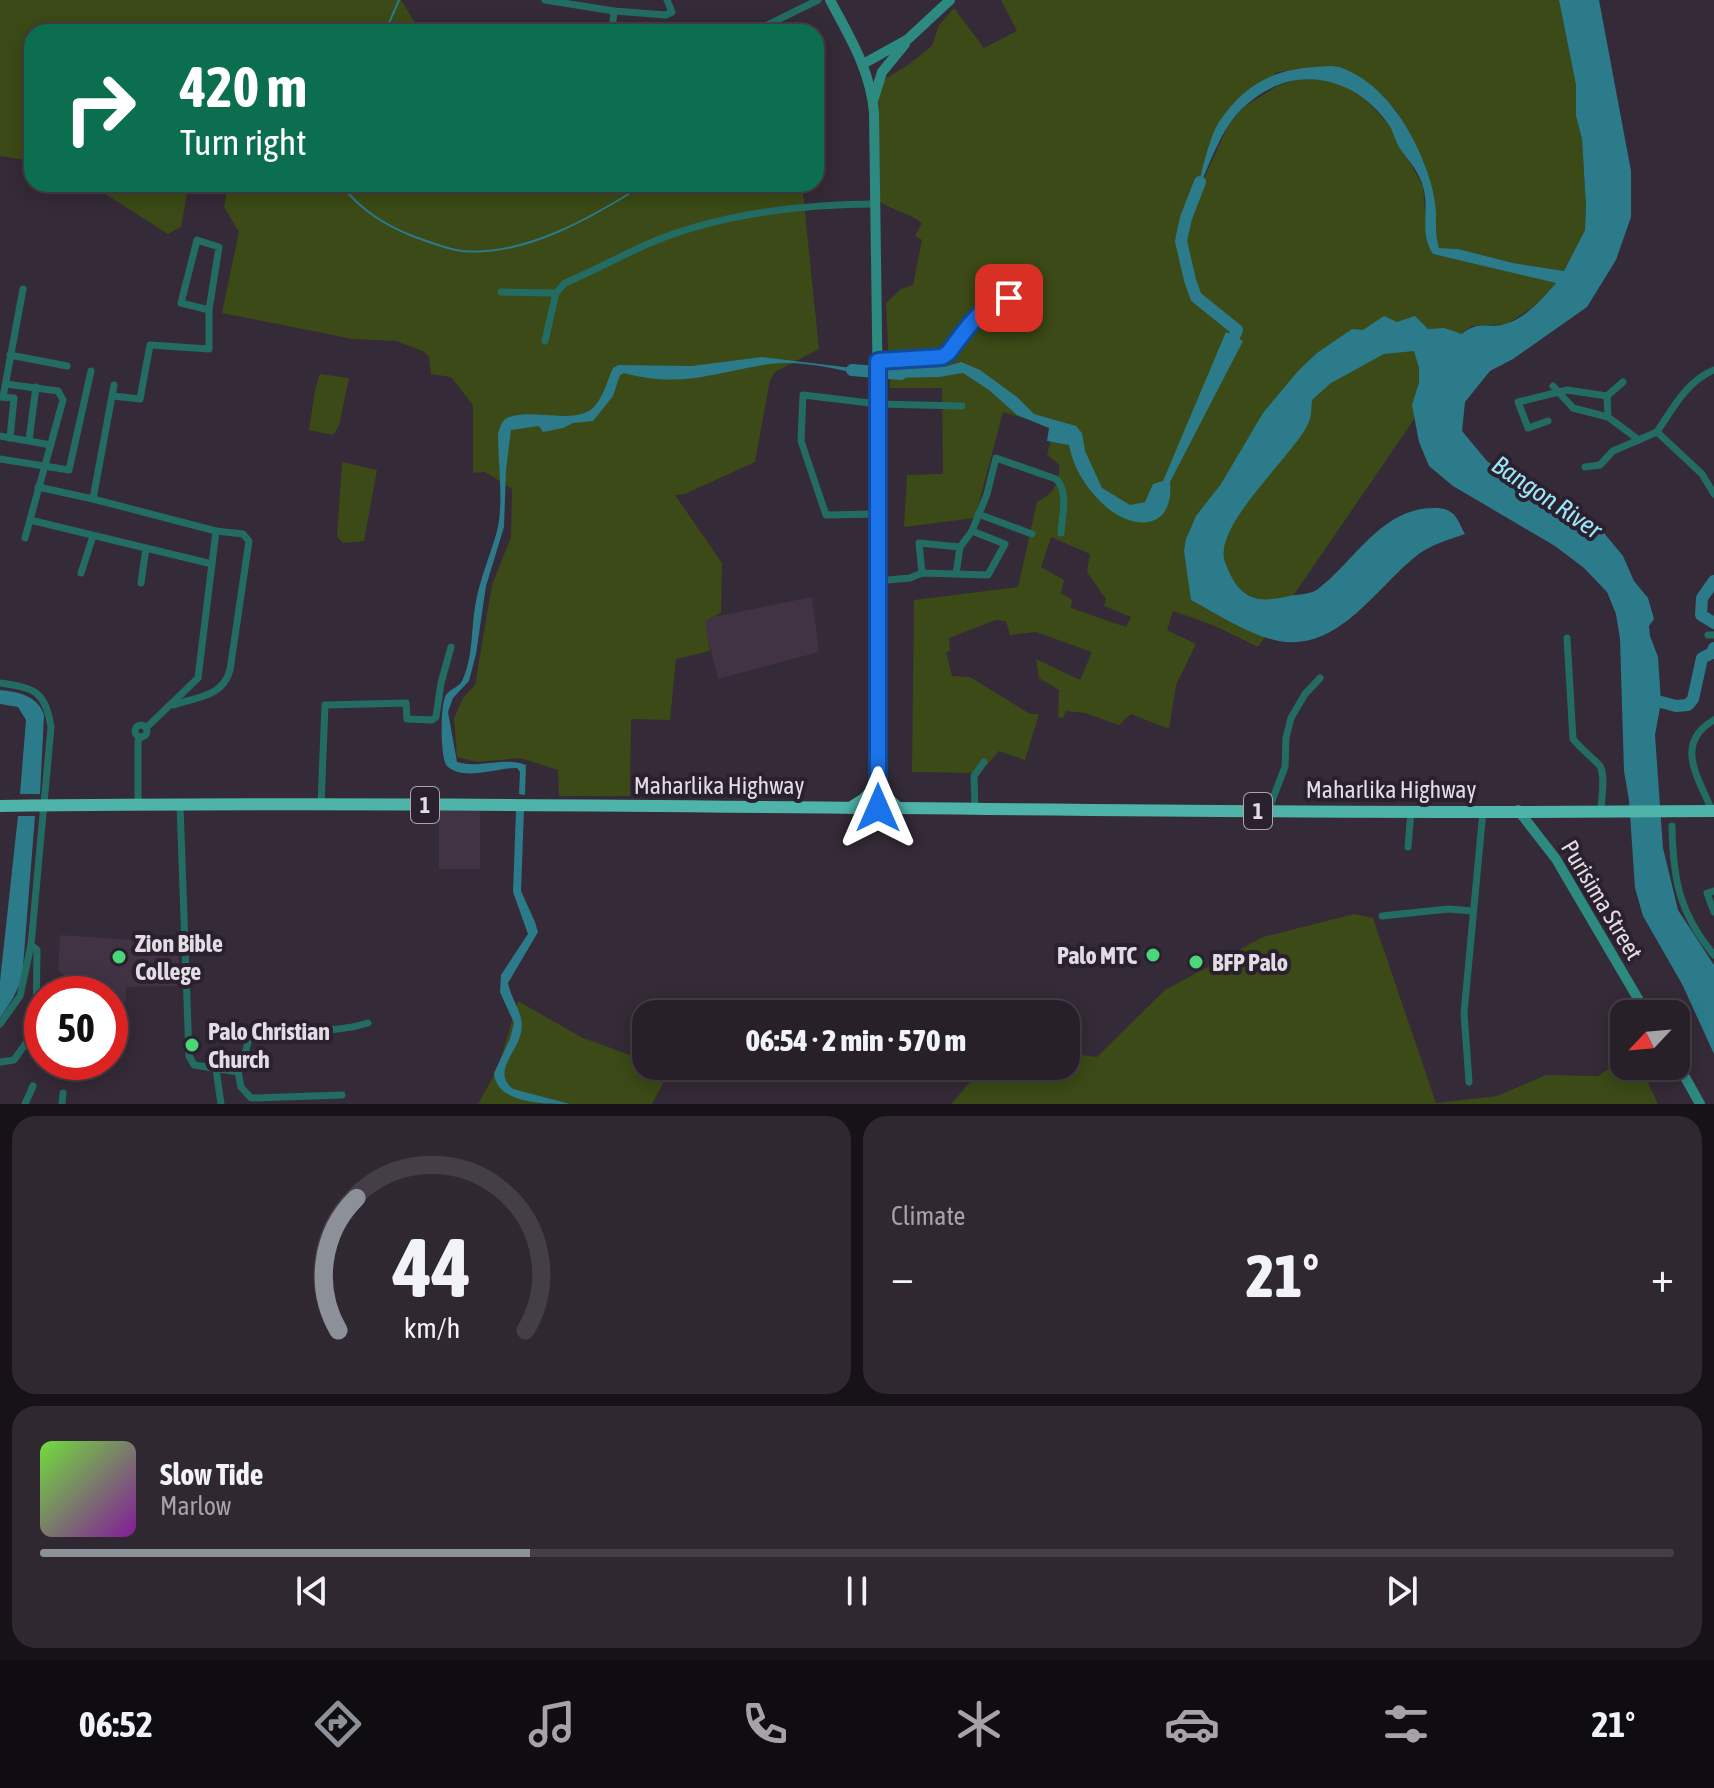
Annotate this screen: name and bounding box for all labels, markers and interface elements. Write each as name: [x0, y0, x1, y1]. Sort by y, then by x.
text: 420 m: [180, 55, 307, 119]
icon: right: [48, 56, 152, 160]
text: Turn right: [180, 121, 307, 163]
pin: [975, 264, 1043, 332]
icon: arrive: [987, 276, 1031, 320]
water label: Bangon River: [1486, 449, 1609, 545]
position arrow: [836, 766, 920, 850]
street label: Maharlika Highway: [634, 772, 804, 799]
street label: Maharlika Highway: [1306, 776, 1476, 803]
road number: 1: [411, 787, 439, 823]
road number: 1: [1244, 793, 1272, 829]
street label: Purisima Street: [1556, 835, 1648, 965]
place label: Zion Bible College: [135, 930, 223, 985]
place label: Palo MTC: [1057, 942, 1137, 969]
marker: Palo MTC: [1144, 946, 1162, 964]
marker: Zion Bible College: [110, 948, 128, 966]
place label: BFP Palo: [1212, 949, 1288, 976]
marker: BFP Palo: [1187, 953, 1205, 971]
speed limit sign: 50: [24, 976, 128, 1080]
north arrow: [1610, 1000, 1690, 1080]
map controls: [1610, 1000, 1690, 1080]
place label: Palo Christian Church: [208, 1018, 330, 1073]
text: 06:54 · 2 min · 570 m: [746, 1023, 966, 1057]
marker: Palo Christian Church: [183, 1036, 201, 1054]
text: Climate: [891, 1201, 965, 1231]
text: 44: [391, 1219, 471, 1315]
text: 21°: [1246, 1241, 1319, 1310]
text: −: [891, 1251, 914, 1301]
text: +: [1651, 1251, 1674, 1301]
text: km/h: [403, 1311, 460, 1344]
text: Slow Tide: [160, 1457, 263, 1491]
text: Marlow: [160, 1491, 231, 1521]
icon: previous: [290, 1569, 334, 1613]
icon: pause: [835, 1569, 879, 1613]
icon: next: [1380, 1569, 1424, 1613]
icon: directions: [310, 1696, 366, 1752]
icon: music: [524, 1696, 580, 1752]
icon: phone: [737, 1696, 793, 1752]
icon: climate: [951, 1696, 1007, 1752]
icon: car: [1164, 1696, 1220, 1752]
icon: filters: [1378, 1696, 1434, 1752]
text: 06:52: [79, 1703, 153, 1745]
text: 21°: [1591, 1703, 1635, 1745]

